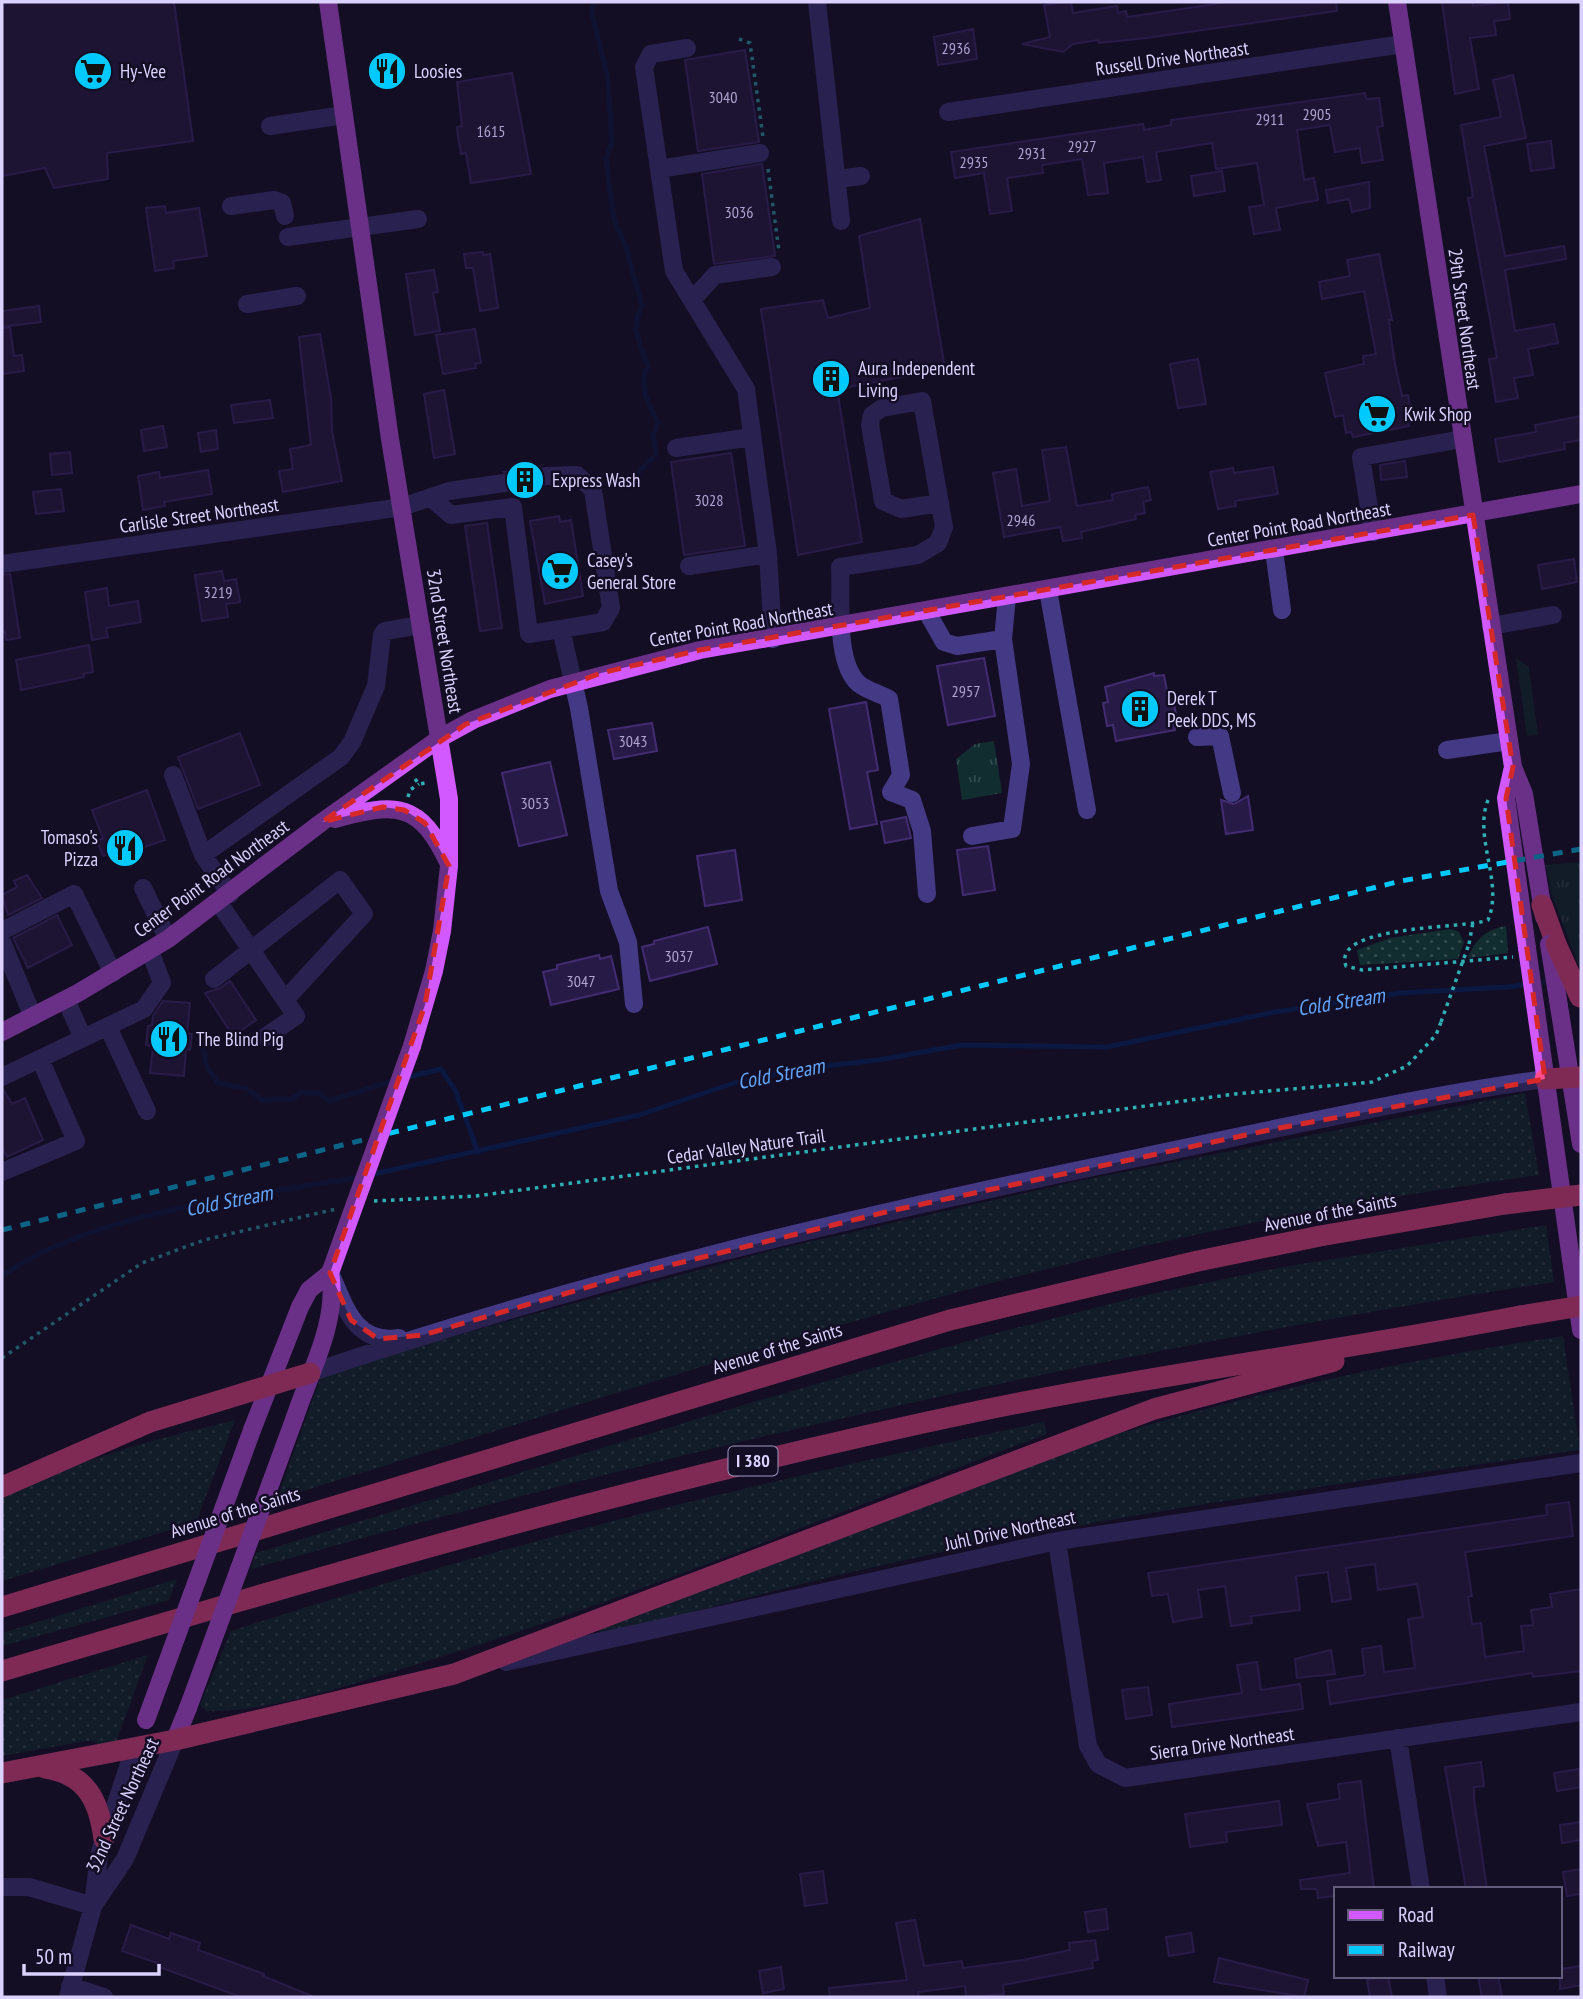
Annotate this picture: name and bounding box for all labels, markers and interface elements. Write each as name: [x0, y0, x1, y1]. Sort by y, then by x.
street label: Russell Drive Northeast: [1094, 35, 1251, 81]
house number: 2936: [942, 38, 970, 58]
supermarket icon: Hy-Vee: [72, 50, 114, 92]
restaurant icon: Loosies: [366, 50, 408, 92]
place label: Hy-Vee: [120, 59, 166, 83]
place label: Loosies: [414, 59, 462, 83]
house number: 3040: [709, 87, 737, 107]
house number: 2905: [1303, 104, 1331, 124]
house number: 2911: [1256, 109, 1284, 129]
house number: 1615: [477, 121, 505, 141]
house number: 2927: [1068, 136, 1096, 156]
house number: 2931: [1018, 143, 1046, 163]
house number: 2935: [960, 152, 988, 172]
house number: 3036: [725, 202, 753, 222]
street label: 29th Street Northeast: [1443, 247, 1487, 392]
place label: Aura Independent Living: [858, 356, 976, 402]
building icon: Aura Independent Living: [810, 358, 852, 400]
supermarket icon: Kwik Shop: [1356, 393, 1398, 435]
place label: Kwik Shop: [1404, 402, 1472, 426]
building icon: Express Wash: [504, 459, 546, 501]
place label: Express Wash: [552, 468, 640, 492]
house number: 3028: [695, 490, 723, 510]
street label: Carlisle Street Northeast: [118, 492, 281, 538]
street label: Center Point Road Northeast: [1205, 496, 1393, 552]
house number: 2946: [1007, 510, 1035, 530]
place label: Casey's General Store: [587, 548, 676, 594]
supermarket icon: Casey's General Store: [539, 550, 581, 592]
street label: 32nd Street Northeast: [422, 567, 468, 716]
house number: 3219: [204, 582, 232, 602]
street label: Center Point Road Northeast: [647, 596, 835, 652]
house number: 2957: [952, 681, 980, 701]
place label: Derek T Peek DDS, MS: [1167, 686, 1256, 732]
building icon: Derek T Peek DDS, MS: [1119, 688, 1161, 730]
house number: 3043: [619, 731, 647, 751]
house number: 3053: [521, 793, 549, 813]
street label: Center Point Road Northeast: [129, 813, 294, 942]
place label: Tomaso's Pizza: [41, 825, 98, 871]
restaurant icon: Tomaso's Pizza: [104, 827, 146, 869]
house number: 3037: [665, 946, 693, 966]
house number: 3047: [567, 971, 595, 991]
water label: Cold Stream: [1295, 981, 1388, 1022]
restaurant icon: The Blind Pig: [148, 1018, 190, 1060]
place label: The Blind Pig: [196, 1027, 284, 1051]
water label: Cold Stream: [735, 1052, 828, 1095]
street label: Cedar Valley Nature Trail: [665, 1123, 827, 1169]
water label: Cold Stream: [183, 1179, 276, 1222]
street label: Avenue of the Saints: [1262, 1187, 1398, 1237]
street label: Avenue of the Saints: [709, 1317, 845, 1379]
road number: I 380: [728, 1446, 778, 1476]
street label: Avenue of the Saints: [167, 1481, 303, 1543]
street label: Juhl Drive Northeast: [941, 1504, 1078, 1556]
street label: Sierra Drive Northeast: [1148, 1721, 1296, 1765]
street label: 32nd Street Northeast: [80, 1733, 164, 1876]
legend: [1334, 1887, 1562, 1978]
text: Road: [1398, 1901, 1434, 1928]
scale bar: [24, 1932, 159, 1976]
text: Railway: [1398, 1936, 1455, 1963]
text: 50 m: [35, 1943, 72, 1970]

